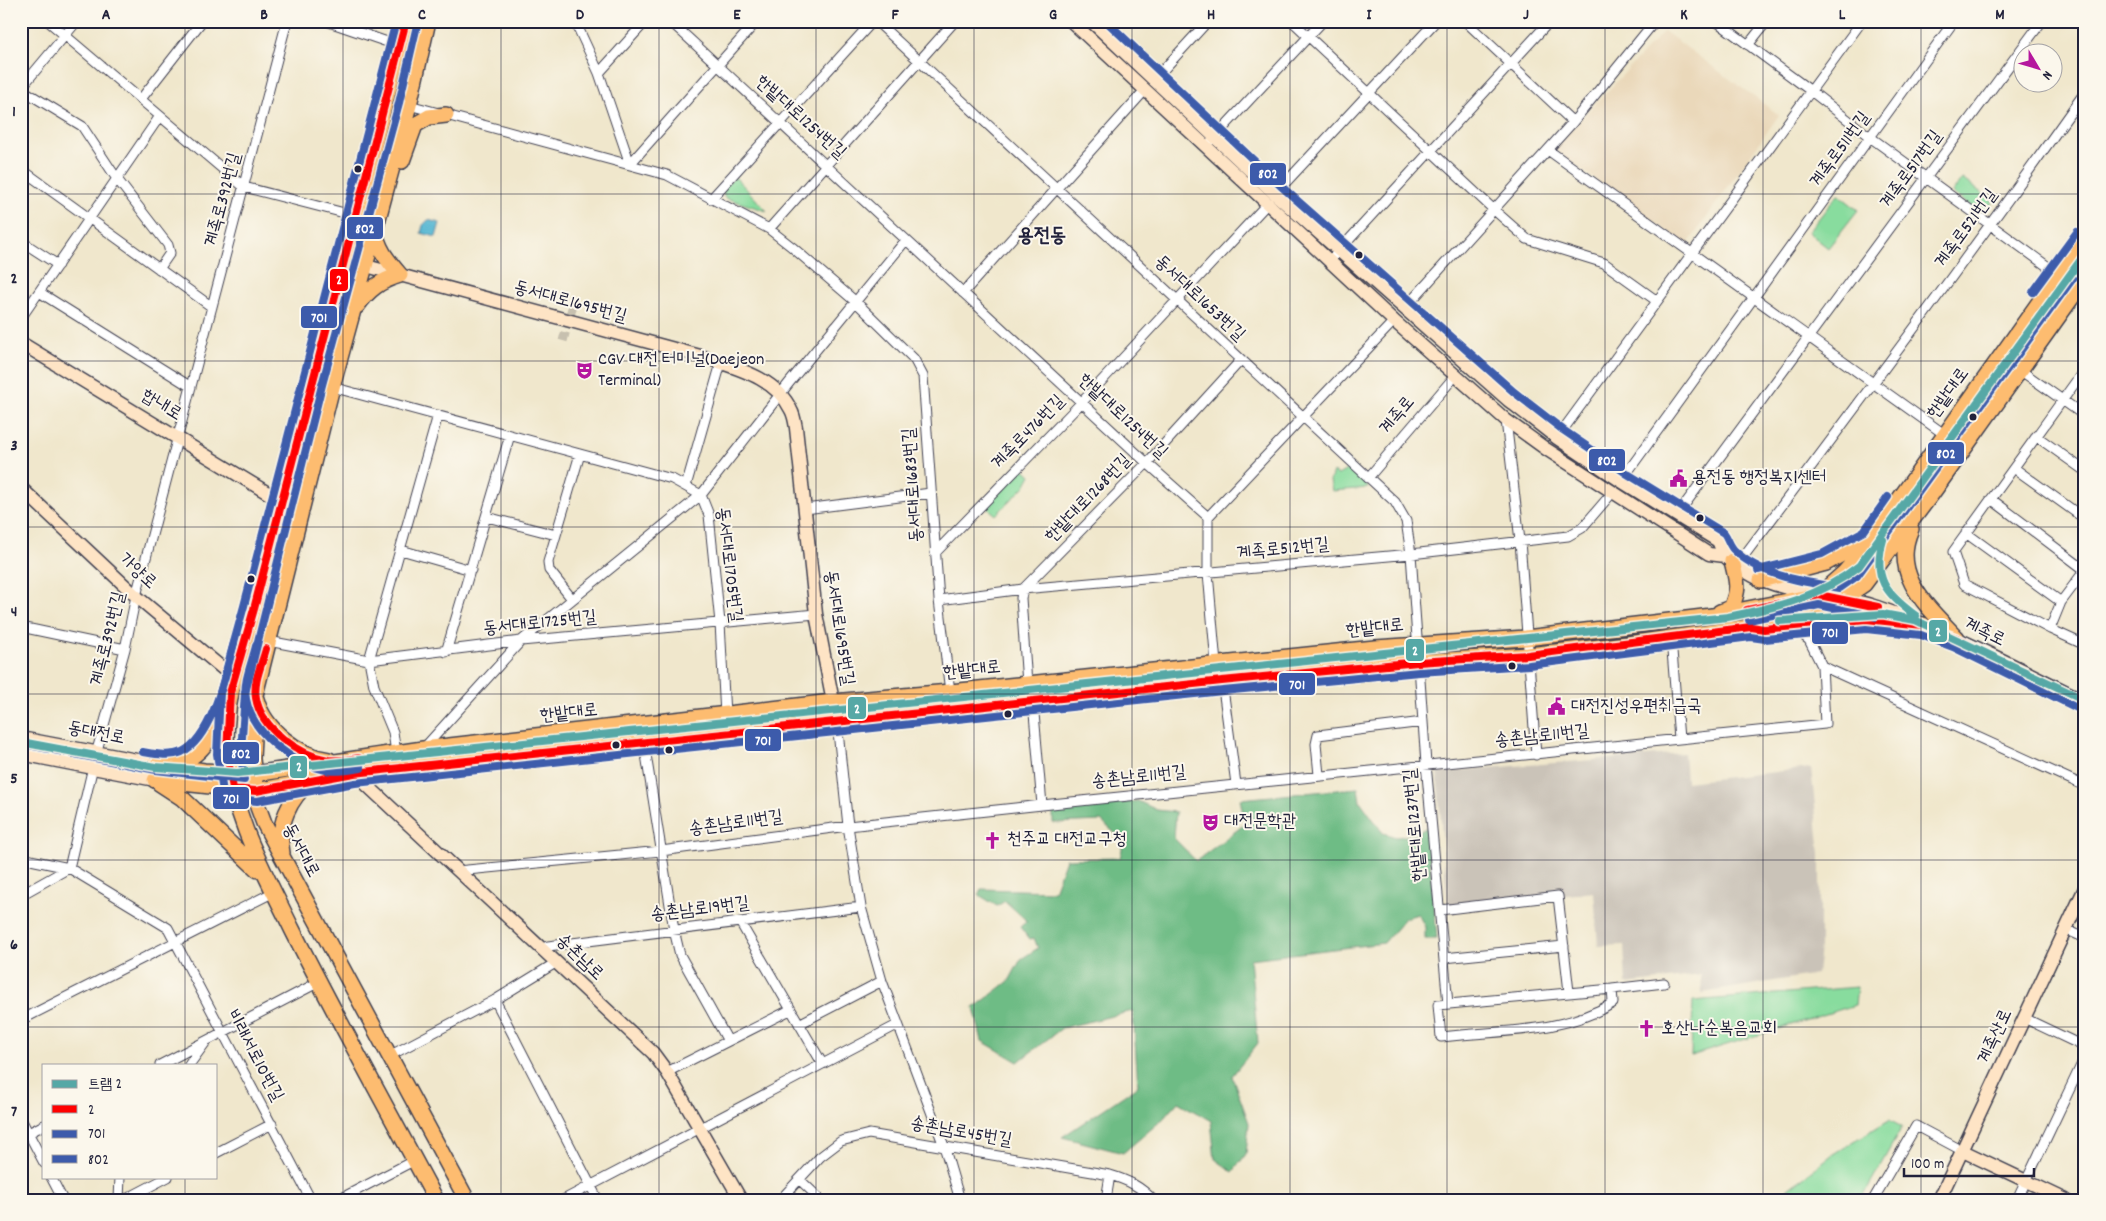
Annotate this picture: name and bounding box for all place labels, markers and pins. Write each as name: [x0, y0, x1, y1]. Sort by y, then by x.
unlabelled marker: [353, 164, 363, 174]
unlabelled marker: [1354, 250, 1364, 260]
place label: CGV 대전 터미널(Daejeon Terminal): [598, 348, 764, 394]
theatre icon: CGV 대전 터미널(Daejeon Terminal): [574, 360, 594, 380]
unlabelled marker: [1968, 412, 1978, 422]
place label: 용전동 행정복지센터: [1692, 466, 1826, 491]
public building icon: 용전동 행정복지센터: [1668, 468, 1688, 488]
unlabelled marker: [1695, 513, 1705, 523]
unlabelled marker: [246, 574, 256, 584]
unlabelled marker: [1507, 661, 1517, 671]
place label: 대전진성우편취급국: [1571, 695, 1701, 720]
public building icon: 대전진성우편취급국: [1547, 697, 1567, 717]
unlabelled marker: [1003, 709, 1013, 719]
unlabelled marker: [611, 740, 621, 750]
unlabelled marker: [664, 745, 674, 755]
place label: 대전문학관: [1224, 810, 1296, 835]
theatre icon: 대전문학관: [1200, 812, 1220, 832]
place label: 천주교 대전교구청: [1007, 828, 1127, 853]
church icon: 천주교 대전교구청: [983, 830, 1003, 850]
place label: 호산나순복음교회: [1661, 1017, 1777, 1042]
church icon: 호산나순복음교회: [1637, 1019, 1657, 1039]

